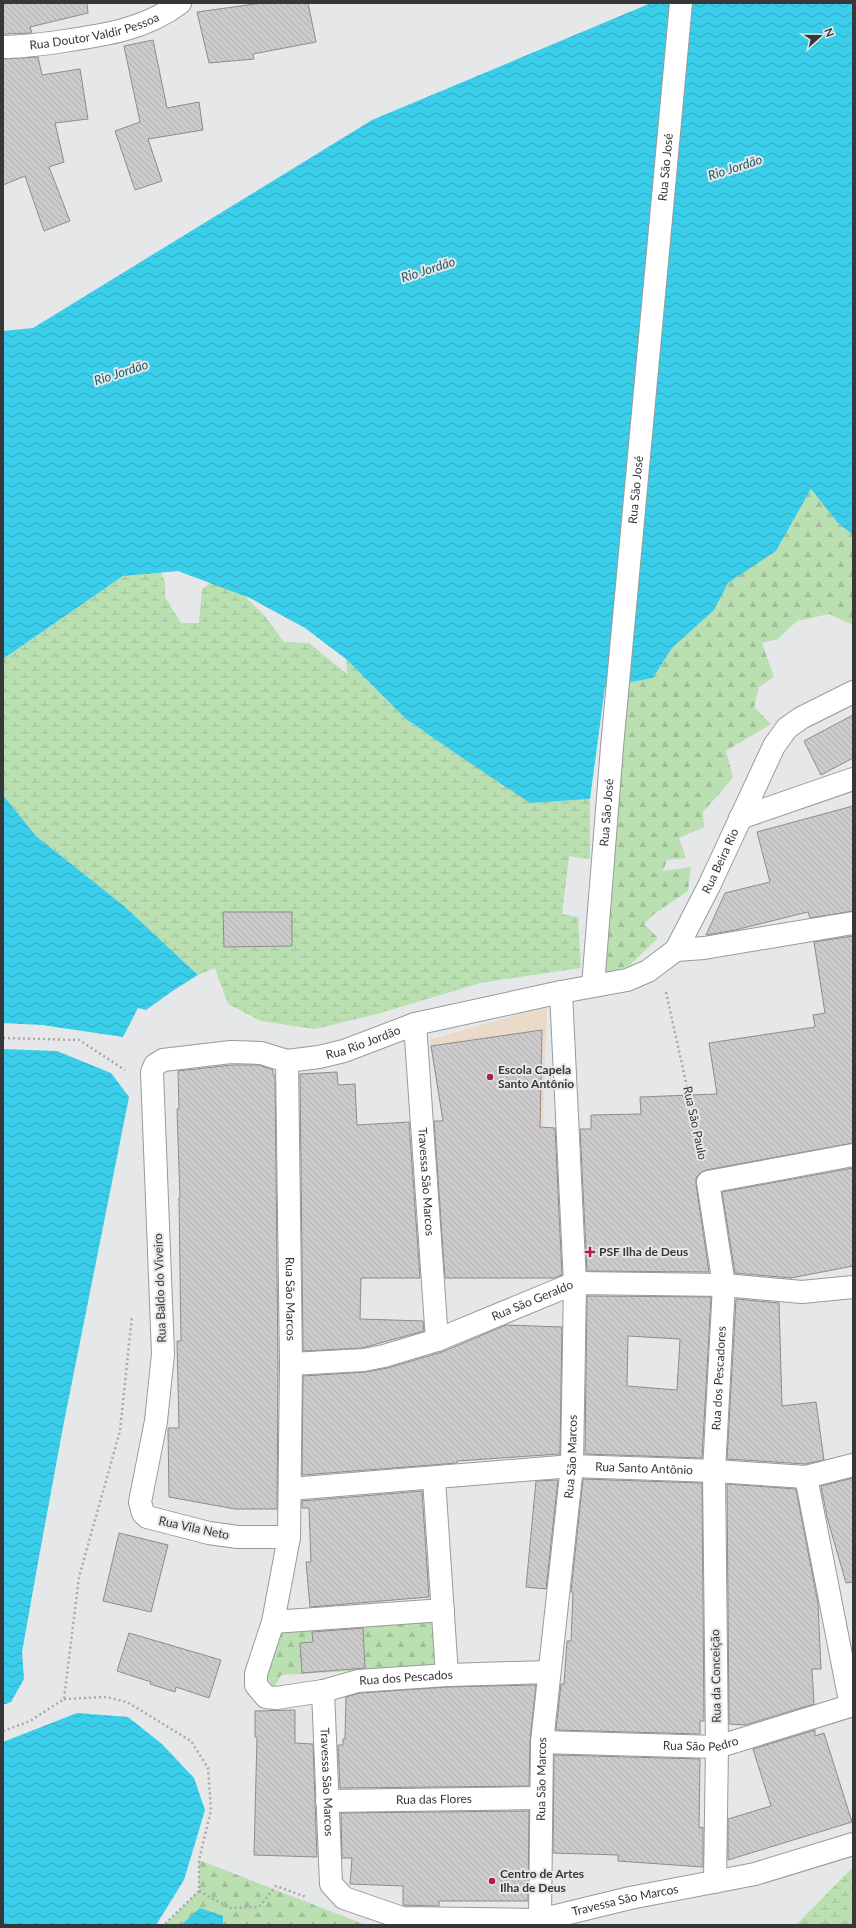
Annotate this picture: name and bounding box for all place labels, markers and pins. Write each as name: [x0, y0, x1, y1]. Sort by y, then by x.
place label: Escola Capela Santo Antônio: [498, 1062, 574, 1091]
marker: Escola Capela Santo Antônio: [485, 1072, 495, 1082]
place label: PSF Ilha de Deus: [599, 1244, 688, 1259]
marker: PSF Ilha de Deus: [584, 1246, 596, 1258]
place label: Centro de Artes Ilha de Deus: [500, 1866, 584, 1895]
marker: Centro de Artes Ilha de Deus: [487, 1876, 497, 1886]

